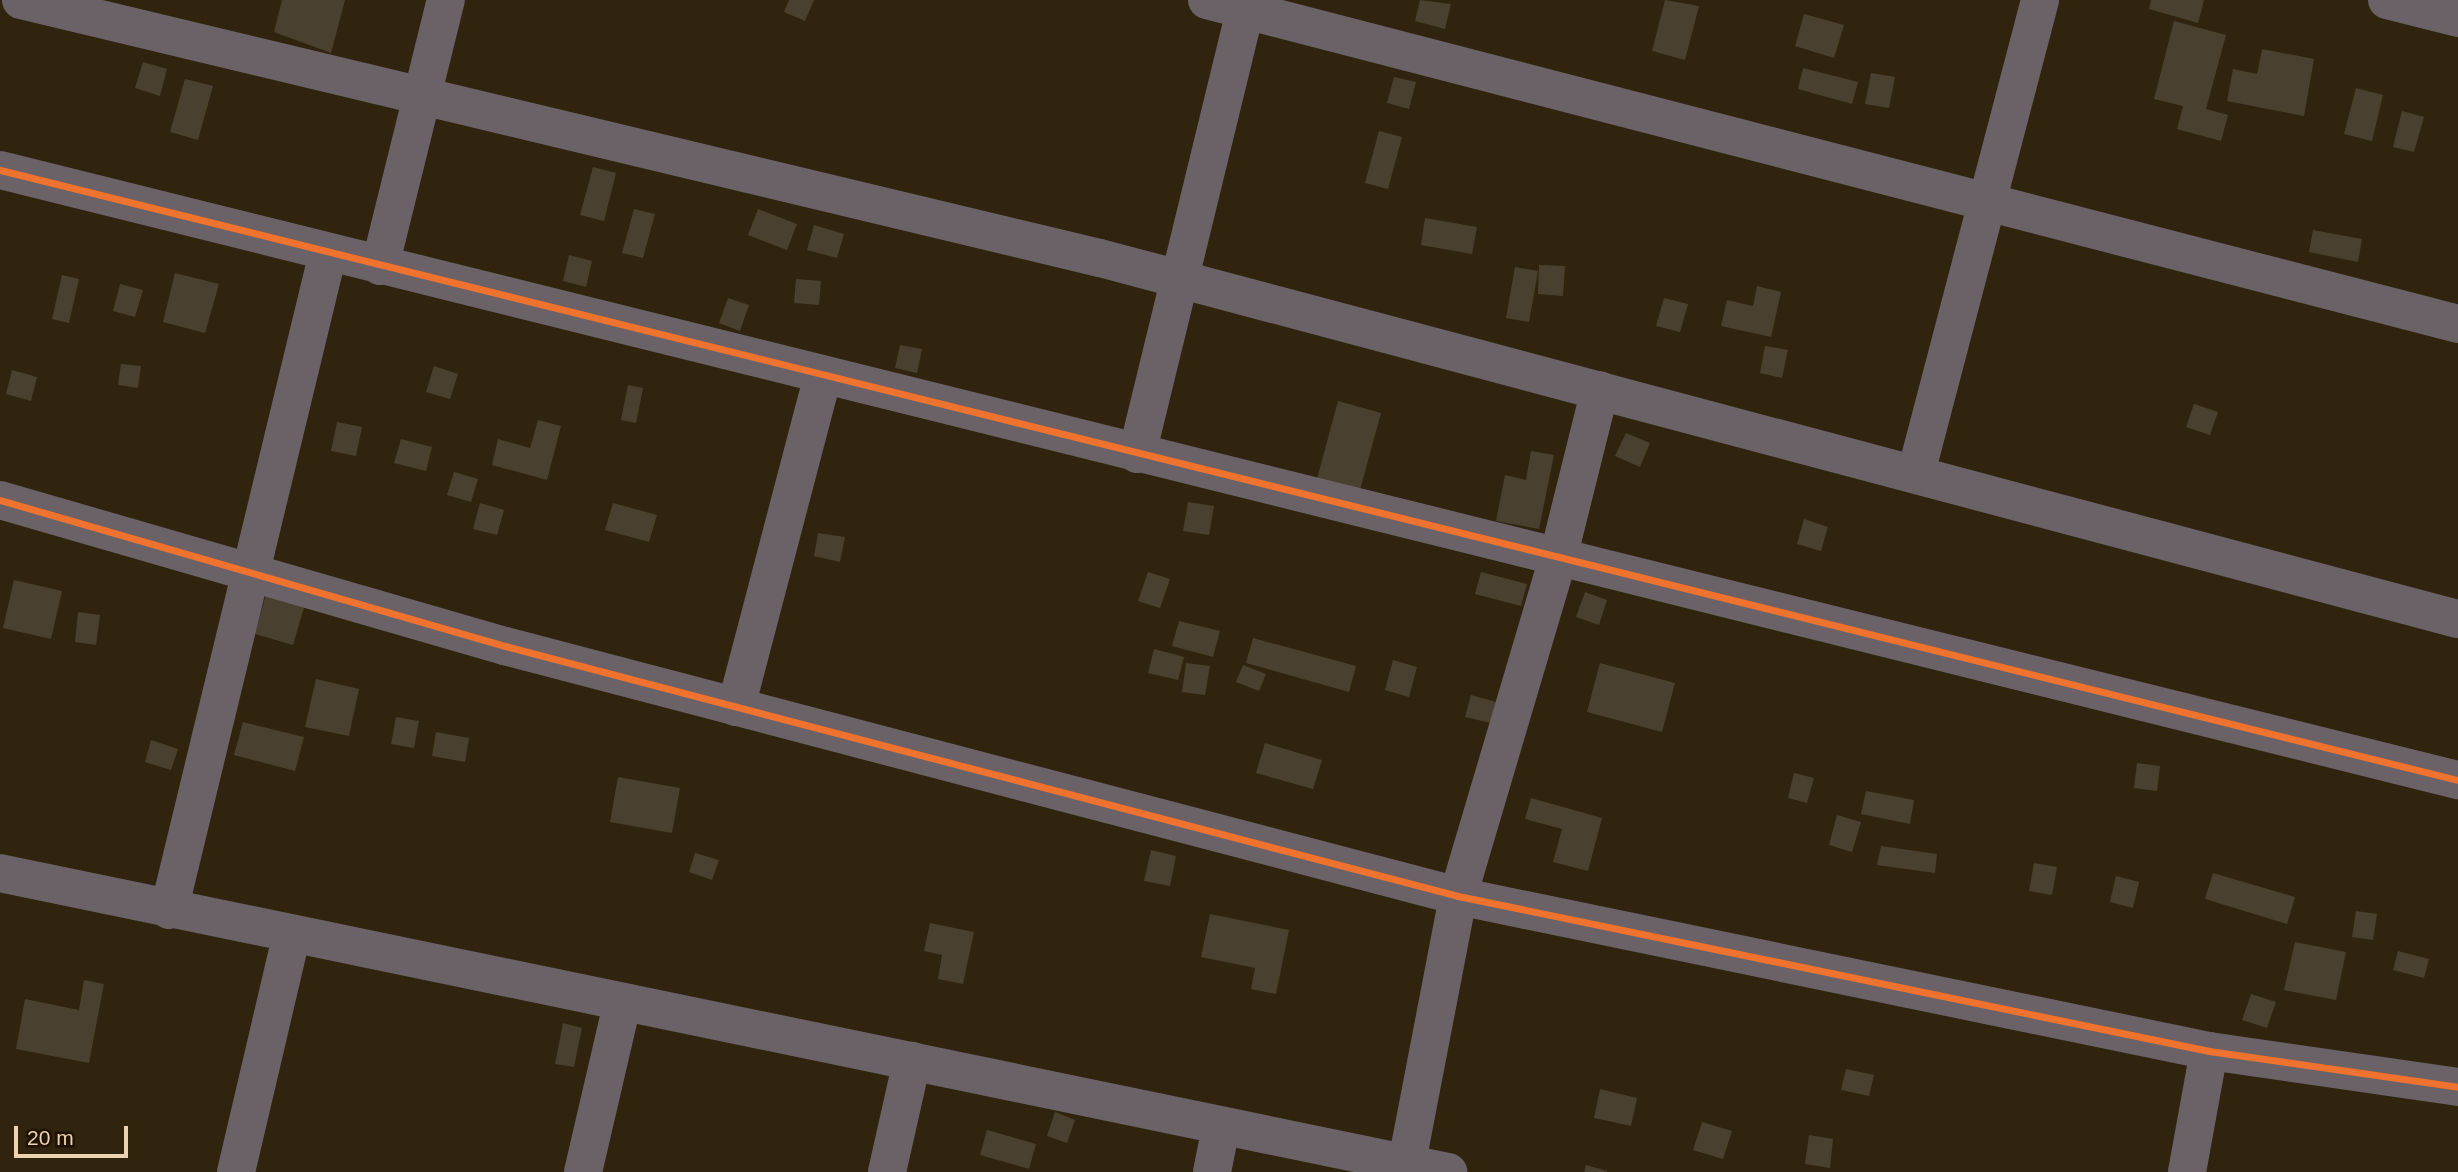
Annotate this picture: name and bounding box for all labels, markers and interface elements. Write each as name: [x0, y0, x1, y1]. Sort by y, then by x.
scale bar: [18, 1112, 131, 1156]
text: 20 m: [27, 1126, 74, 1149]

